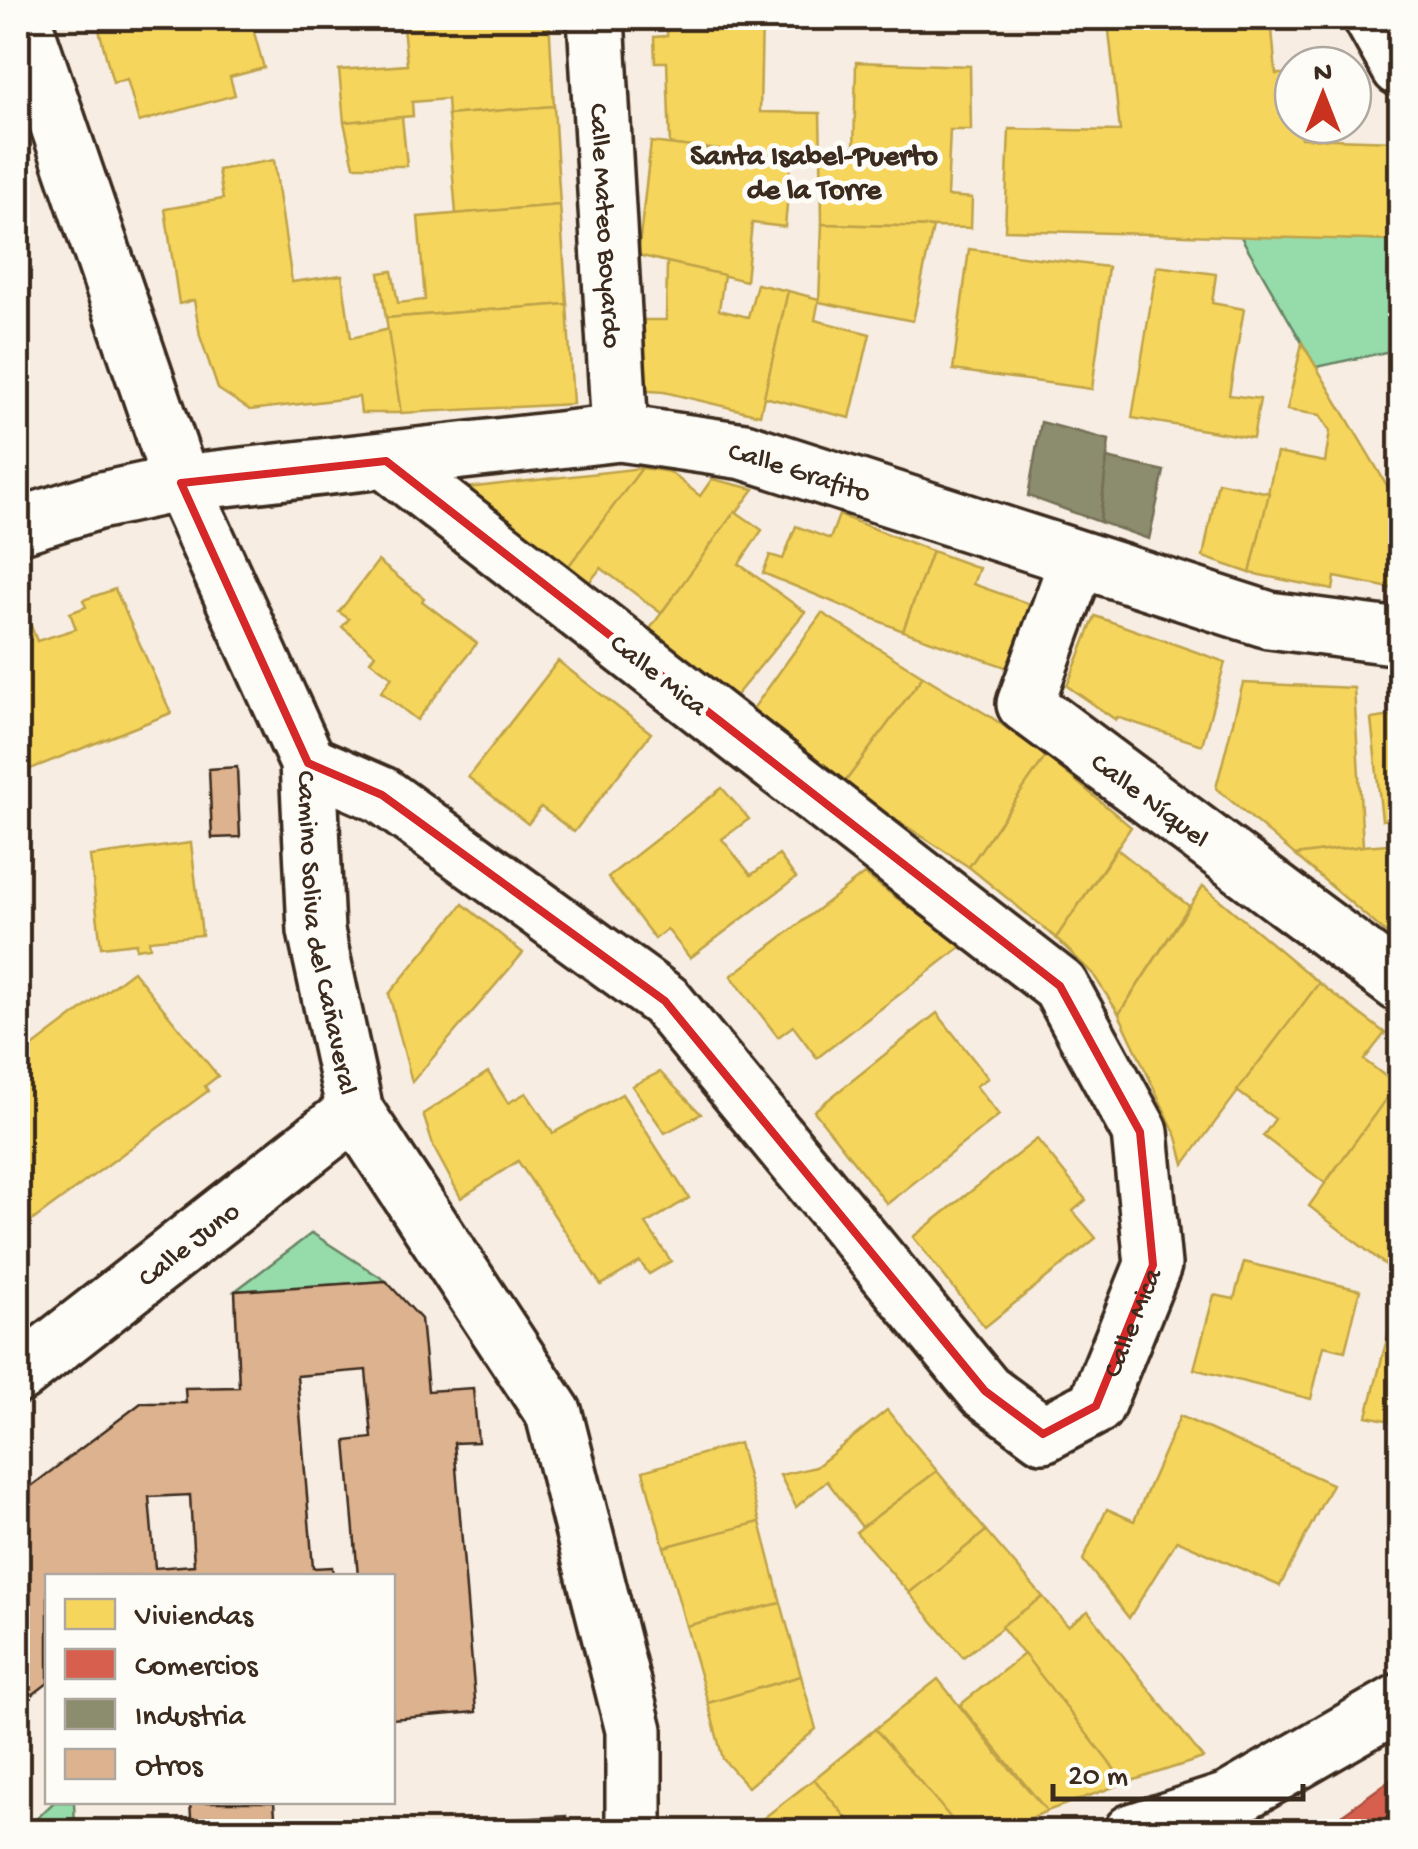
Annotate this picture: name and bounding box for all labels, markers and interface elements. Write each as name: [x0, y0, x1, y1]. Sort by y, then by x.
north arrow: [1273, 45, 1373, 145]
text: N: [1314, 58, 1332, 91]
street label: Calle Mateo Boyardo: [580, 103, 627, 349]
district label: Santa Isabel-Puerto de la Torre: [690, 141, 938, 210]
street label: Calle Grafito: [726, 437, 874, 512]
street label: Calle Mica: [602, 628, 714, 726]
street label: Calle Níquel: [1083, 747, 1214, 857]
street label: Camino Soliva del Cañaveral: [287, 770, 363, 1098]
street label: Calle Juno: [133, 1196, 247, 1296]
street label: Calle Mica: [1097, 1263, 1172, 1383]
legend: [45, 1574, 395, 1804]
text: Viviendas: [134, 1601, 254, 1636]
text: Comercios: [135, 1651, 259, 1686]
text: Industria: [135, 1701, 247, 1736]
scale bar: [1053, 1739, 1303, 1801]
text: Otros: [135, 1751, 203, 1786]
text: 20 m: [1068, 1761, 1128, 1796]

